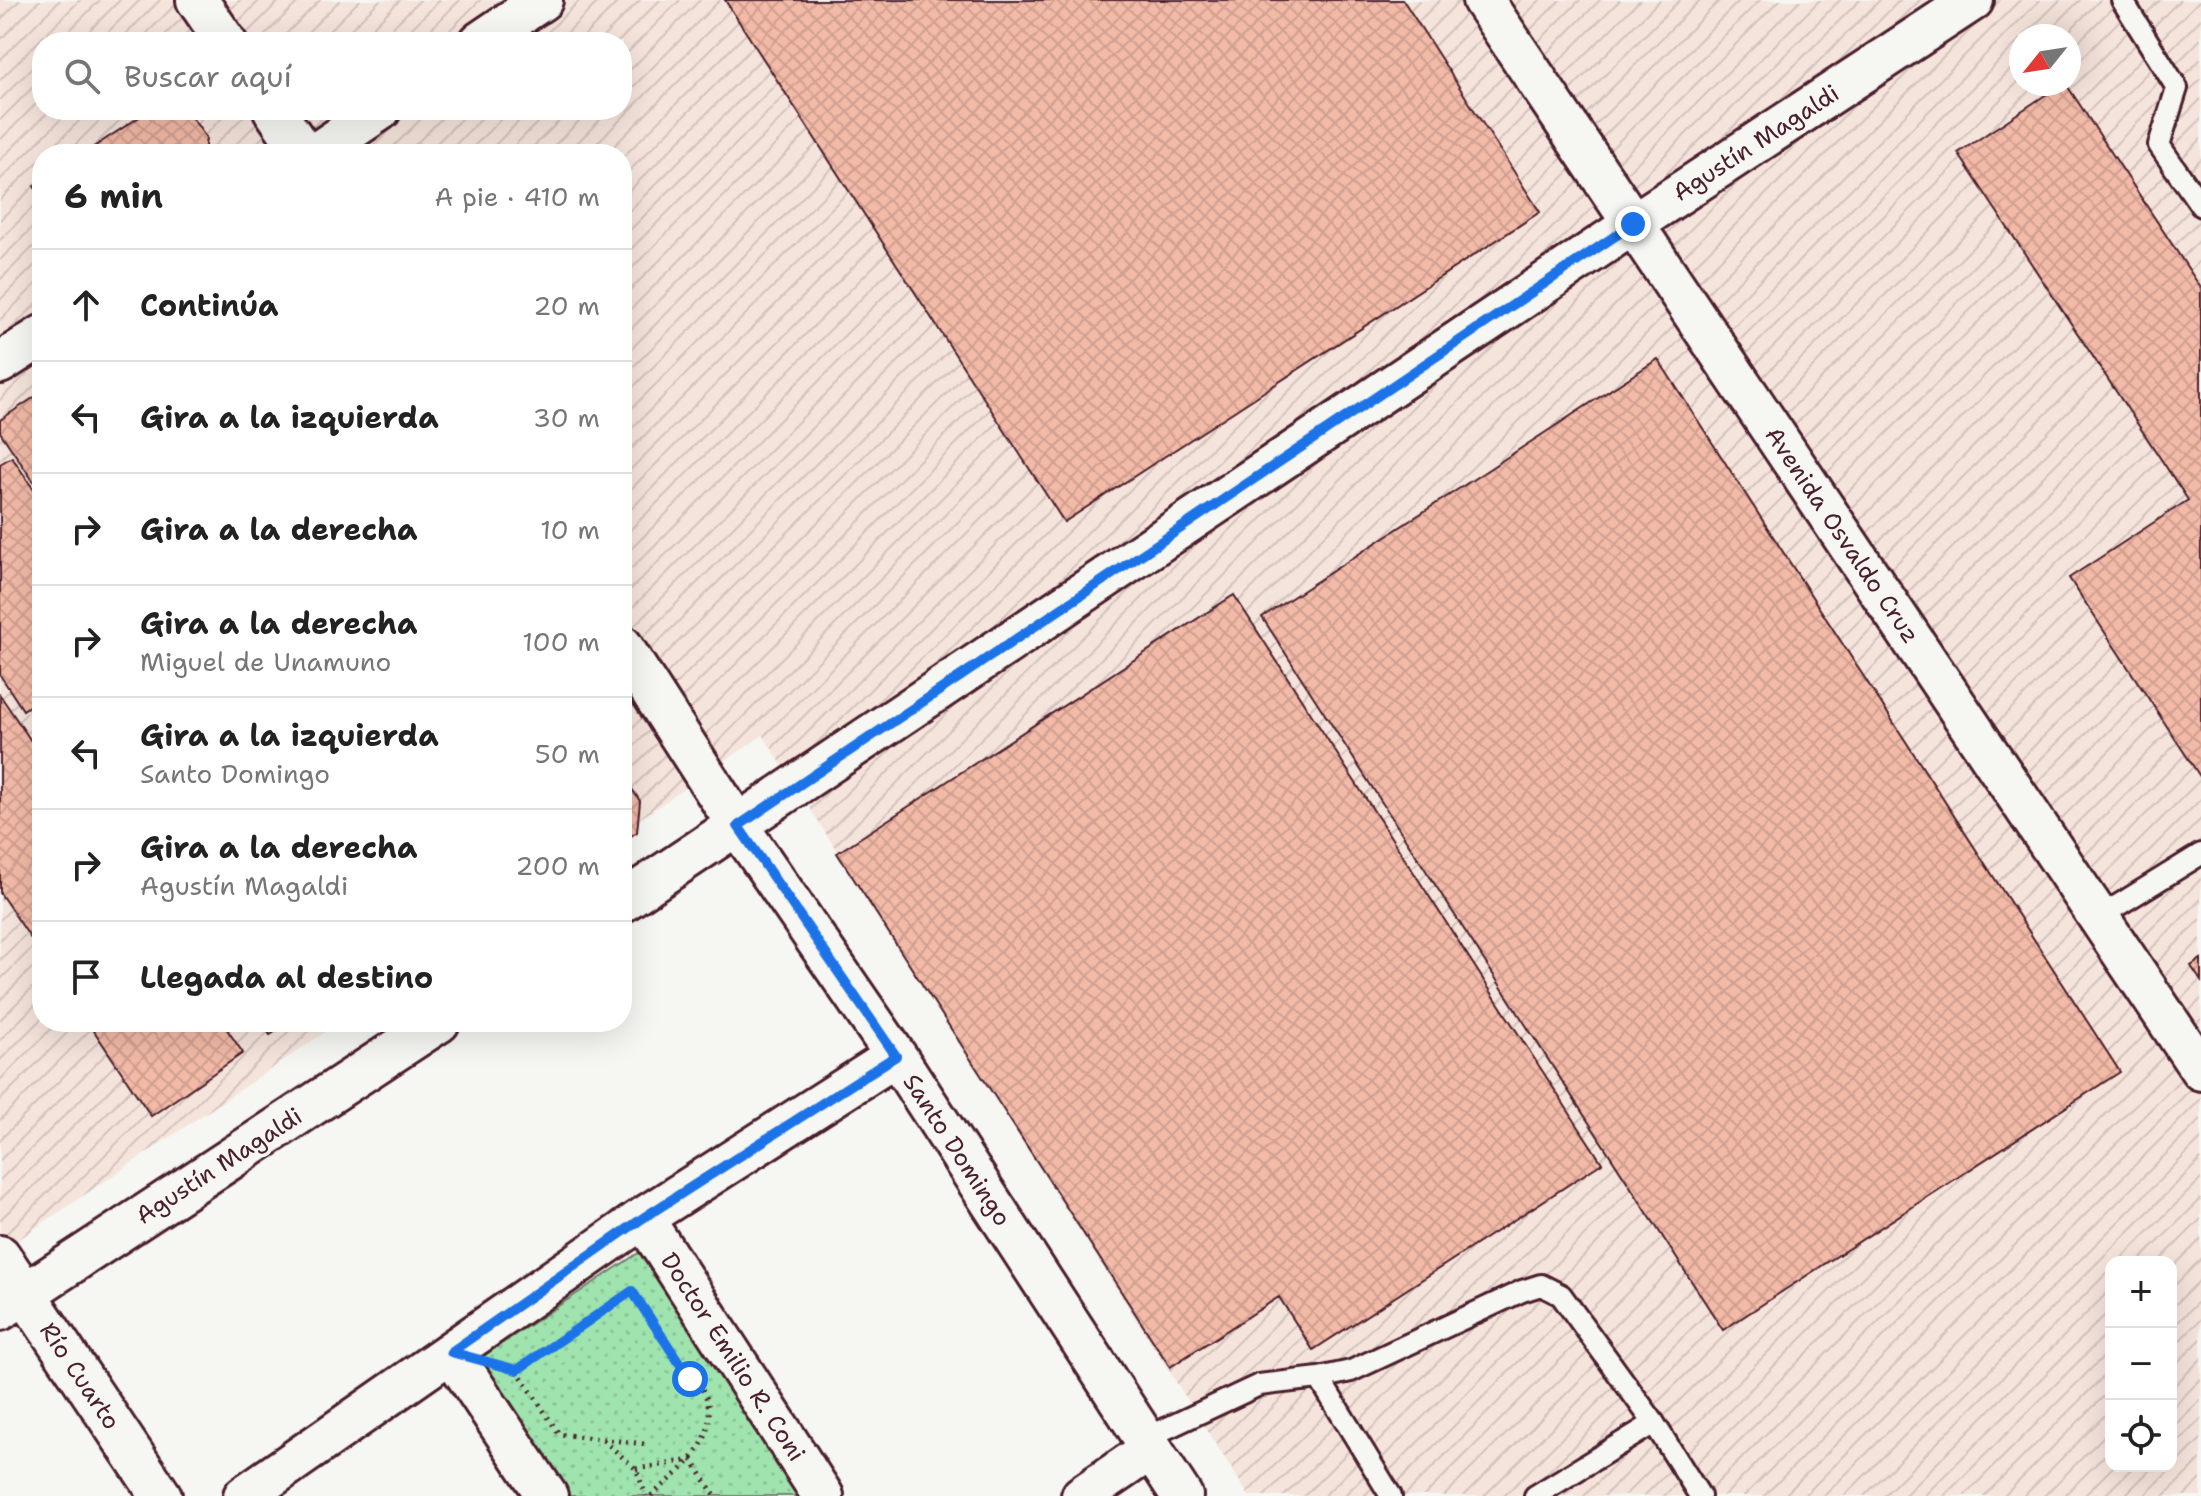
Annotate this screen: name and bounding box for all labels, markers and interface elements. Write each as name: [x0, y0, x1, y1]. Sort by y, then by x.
north arrow: [2009, 24, 2081, 96]
search box: [32, 32, 632, 120]
icon: search: [60, 54, 104, 98]
text: Buscar aquí: [124, 56, 292, 97]
street label: Agustín Magaldi: [1667, 77, 1845, 209]
text: 6 min: [64, 173, 163, 219]
text: A pie · 410 m: [435, 179, 600, 214]
route end: [1615, 206, 1651, 242]
icon: ahead: [64, 283, 108, 327]
text: Continúa: [140, 285, 279, 326]
text: 20 m: [533, 288, 600, 323]
icon: left: [64, 395, 108, 439]
text: Gira a la izquierda: [140, 397, 439, 438]
text: 30 m: [533, 400, 600, 435]
street label: Avenida Osvaldo Cruz: [1758, 421, 1926, 649]
icon: right: [64, 507, 108, 551]
text: Gira a la derecha: [140, 509, 418, 550]
text: 10 m: [540, 512, 600, 547]
text: Gira a la derecha: [140, 603, 418, 644]
icon: right: [64, 619, 108, 663]
text: 100 m: [522, 624, 600, 659]
text: Miguel de Unamuno: [140, 644, 391, 679]
text: Gira a la izquierda: [140, 715, 439, 756]
icon: left: [64, 731, 108, 775]
text: 50 m: [535, 736, 600, 771]
text: Santo Domingo: [140, 756, 330, 791]
text: Gira a la derecha: [140, 827, 418, 868]
icon: right: [64, 843, 108, 887]
text: 200 m: [515, 848, 600, 883]
text: Agustín Magaldi: [140, 868, 348, 903]
icon: arrive: [64, 955, 108, 999]
text: Llegada al destino: [140, 957, 433, 998]
street label: Santo Domingo: [896, 1068, 1018, 1232]
street label: Agustín Magaldi: [130, 1100, 308, 1232]
street label: Doctor Emilio R. Coni: [653, 1246, 813, 1468]
map controls: [2105, 1256, 2177, 1472]
button: +: [2105, 1256, 2177, 1328]
street label: Río Cuarto: [32, 1316, 128, 1436]
button: −: [2105, 1328, 2177, 1400]
route start: [672, 1361, 708, 1397]
button: locate: [2105, 1400, 2177, 1472]

